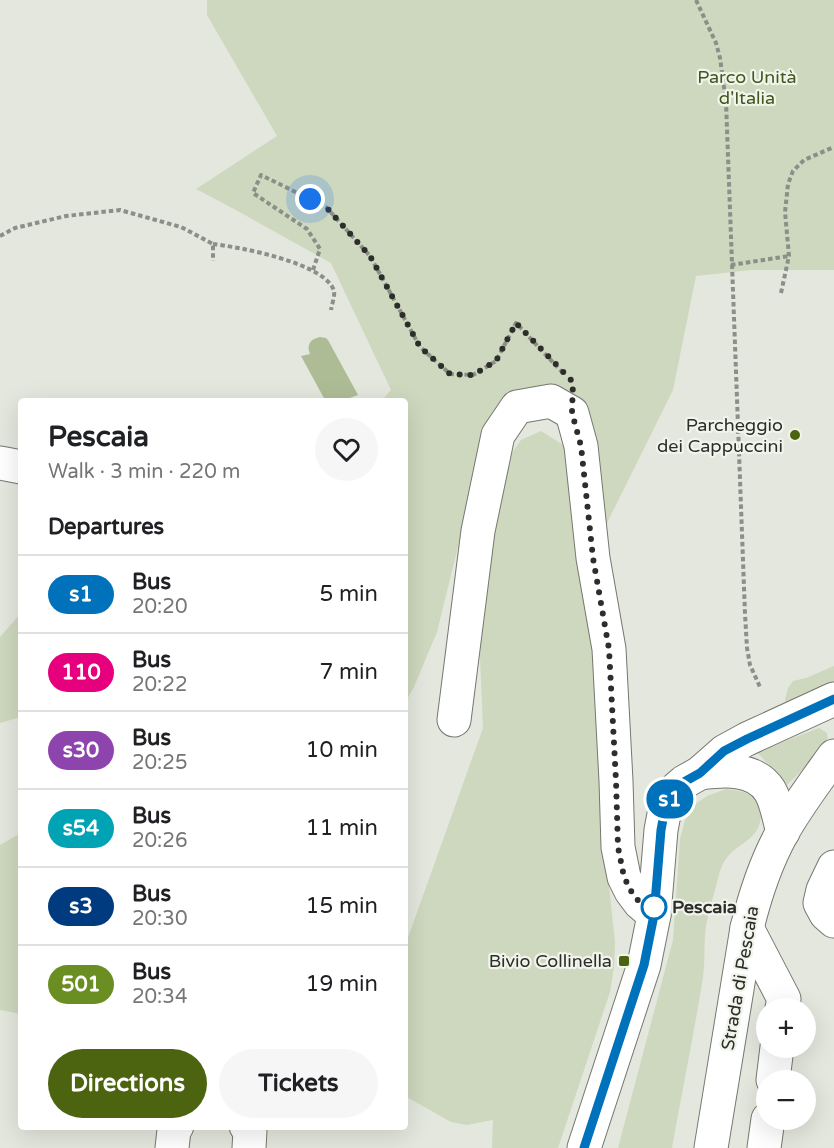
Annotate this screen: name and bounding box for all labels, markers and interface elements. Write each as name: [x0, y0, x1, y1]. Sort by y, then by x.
park label: Parco Unità d'Italia: [697, 66, 797, 109]
your location: [295, 184, 325, 214]
place label: Parcheggio dei Cappuccini: [657, 414, 783, 457]
button: heart: [315, 418, 378, 481]
text: Pescaia: [48, 420, 149, 454]
marker: Parcheggio dei Cappuccini: [788, 428, 802, 442]
text: Walk · 3 min · 220 m: [48, 460, 240, 484]
text: Departures: [48, 514, 164, 540]
text: Bus: [132, 569, 171, 595]
text: 5 min: [319, 581, 378, 607]
text: s1: [69, 582, 93, 607]
text: 20:20: [132, 595, 187, 619]
text: Bus: [132, 647, 171, 673]
text: 7 min: [319, 659, 378, 685]
text: 110: [61, 660, 101, 685]
text: 20:22: [132, 673, 187, 697]
text: Bus: [132, 725, 171, 751]
text: 10 min: [306, 737, 378, 763]
text: s30: [63, 738, 99, 763]
text: 20:25: [132, 751, 187, 775]
line badge: s1: [643, 780, 697, 818]
text: s1: [658, 787, 682, 812]
text: Bus: [132, 803, 171, 829]
text: 11 min: [306, 815, 378, 841]
text: s54: [63, 816, 99, 841]
text: 20:26: [132, 829, 187, 853]
text: Bus: [132, 881, 171, 907]
text: 15 min: [306, 893, 378, 919]
text: s3: [69, 894, 93, 919]
marker: Pescaia: [641, 894, 667, 920]
place label: Pescaia: [672, 896, 737, 918]
street label: Strada di Pescaia: [716, 904, 764, 1052]
text: 20:30: [132, 907, 187, 931]
place label: Bivio Collinella: [489, 950, 612, 972]
marker: Bivio Collinella: [617, 954, 631, 968]
text: Bus: [132, 959, 171, 985]
text: 19 min: [306, 971, 378, 997]
text: 501: [61, 972, 101, 997]
text: 20:34: [132, 985, 187, 1009]
map controls: [756, 998, 816, 1130]
button: +: [756, 998, 816, 1058]
button: Directions: [48, 1049, 207, 1118]
button: Tickets: [219, 1049, 378, 1118]
button: −: [756, 1070, 816, 1130]

